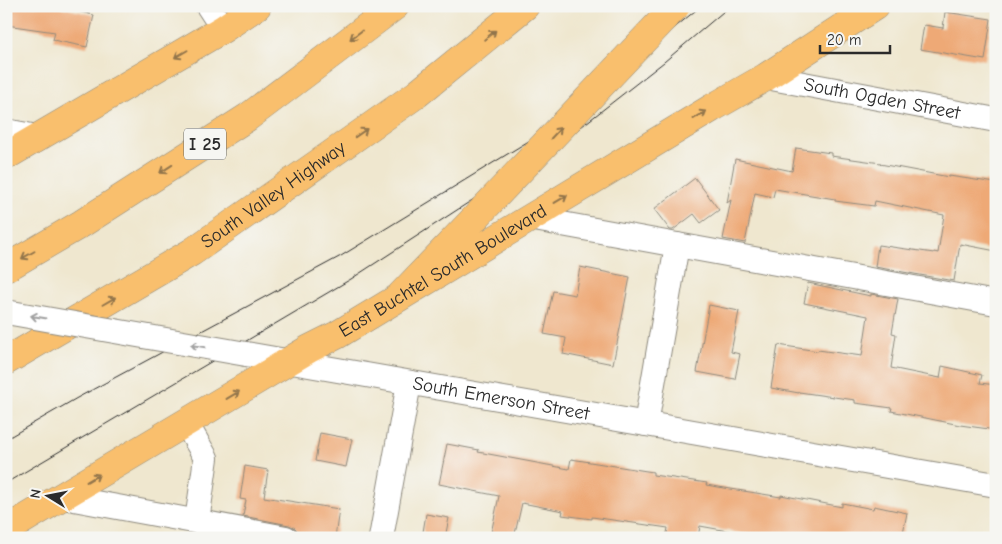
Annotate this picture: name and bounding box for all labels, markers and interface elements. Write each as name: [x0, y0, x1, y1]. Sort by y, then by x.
scale bar: [820, 22, 890, 54]
one-way arrow: [483, 29, 496, 40]
one-way arrow: [350, 30, 363, 41]
text: 20 m: [827, 31, 861, 49]
one-way arrow: [174, 49, 188, 59]
street label: South Ogden Street: [802, 73, 963, 124]
one-way arrow: [693, 109, 707, 119]
one-way arrow: [550, 126, 562, 139]
road number: I 25: [184, 128, 226, 160]
one-way arrow: [354, 128, 368, 138]
street label: South Valley Highway: [197, 136, 350, 253]
one-way arrow: [160, 164, 174, 174]
one-way arrow: [554, 193, 568, 203]
street label: East Buchtel South Boulevard: [335, 200, 551, 342]
one-way arrow: [21, 250, 36, 260]
one-way arrow: [101, 296, 116, 306]
one-way arrow: [30, 312, 46, 322]
one-way arrow: [190, 340, 206, 350]
street label: South Emerson Street: [411, 372, 592, 425]
one-way arrow: [225, 389, 239, 399]
north arrow: [22, 472, 72, 522]
one-way arrow: [86, 473, 100, 483]
text: N: [27, 488, 45, 500]

